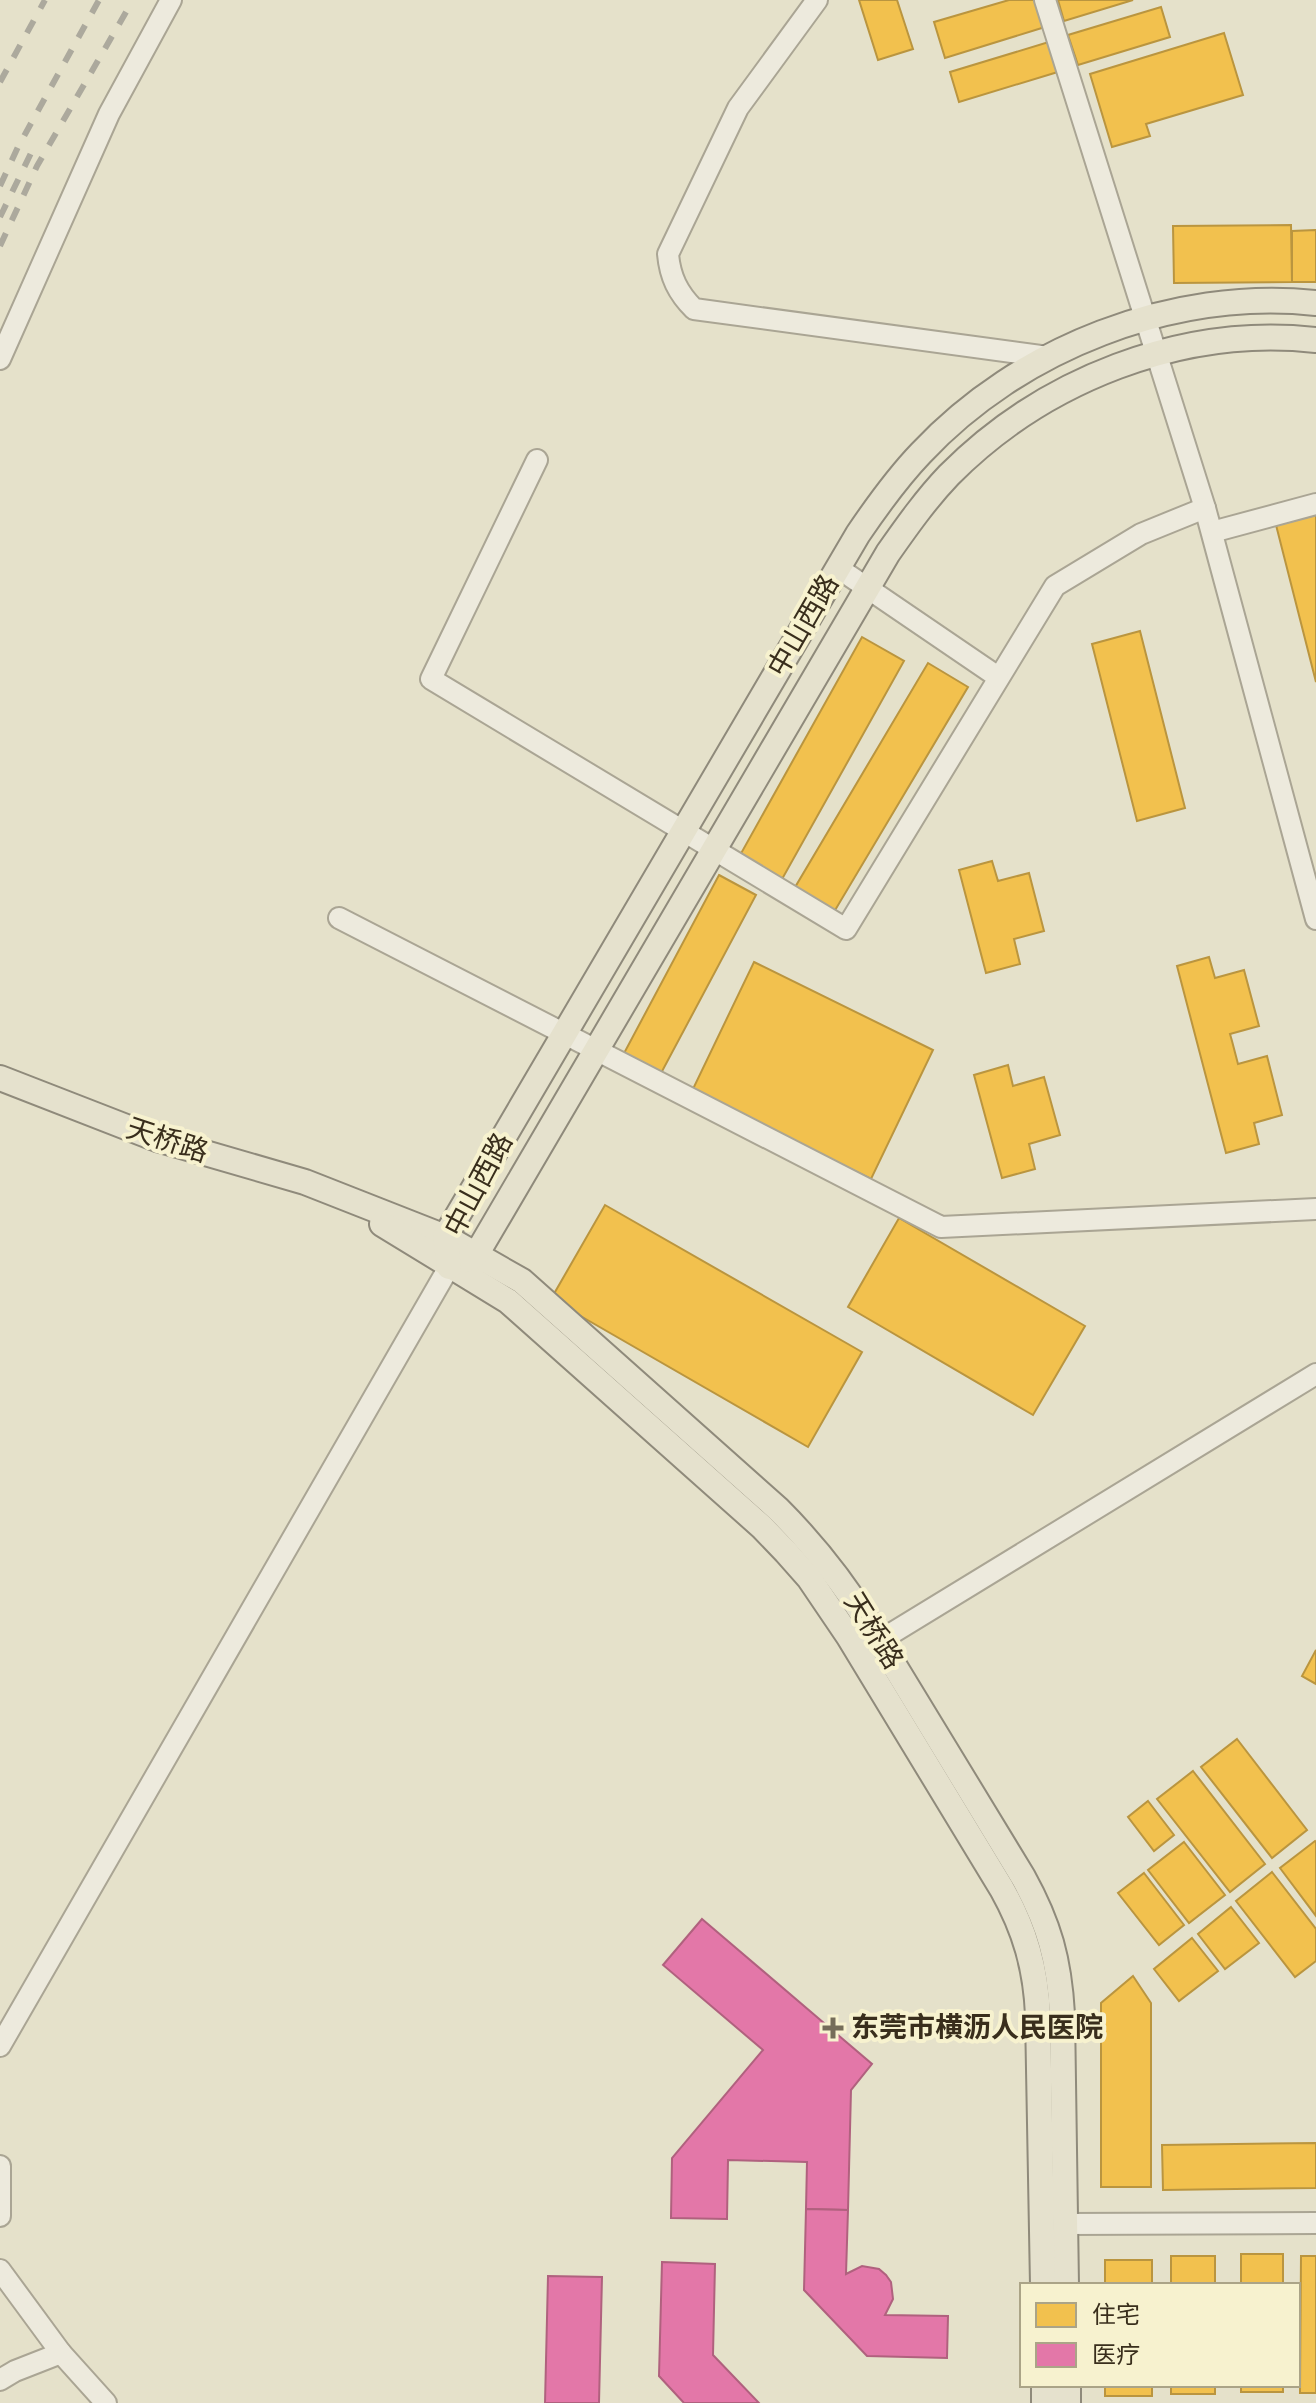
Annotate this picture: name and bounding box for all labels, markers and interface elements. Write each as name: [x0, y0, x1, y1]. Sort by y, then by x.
street label: 中山西路: [757, 567, 851, 685]
street label: 天桥路: [120, 1108, 214, 1174]
street label: 中山西路: [434, 1125, 524, 1245]
street label: 天桥路: [833, 1584, 913, 1678]
place label: 东莞市横沥人民医院: [851, 2007, 1103, 2050]
marker: 东莞市横沥人民医院: [822, 2017, 844, 2039]
legend: [1020, 2283, 1300, 2387]
text: 住宅: [1092, 2298, 1140, 2334]
text: 医疗: [1092, 2338, 1140, 2374]

